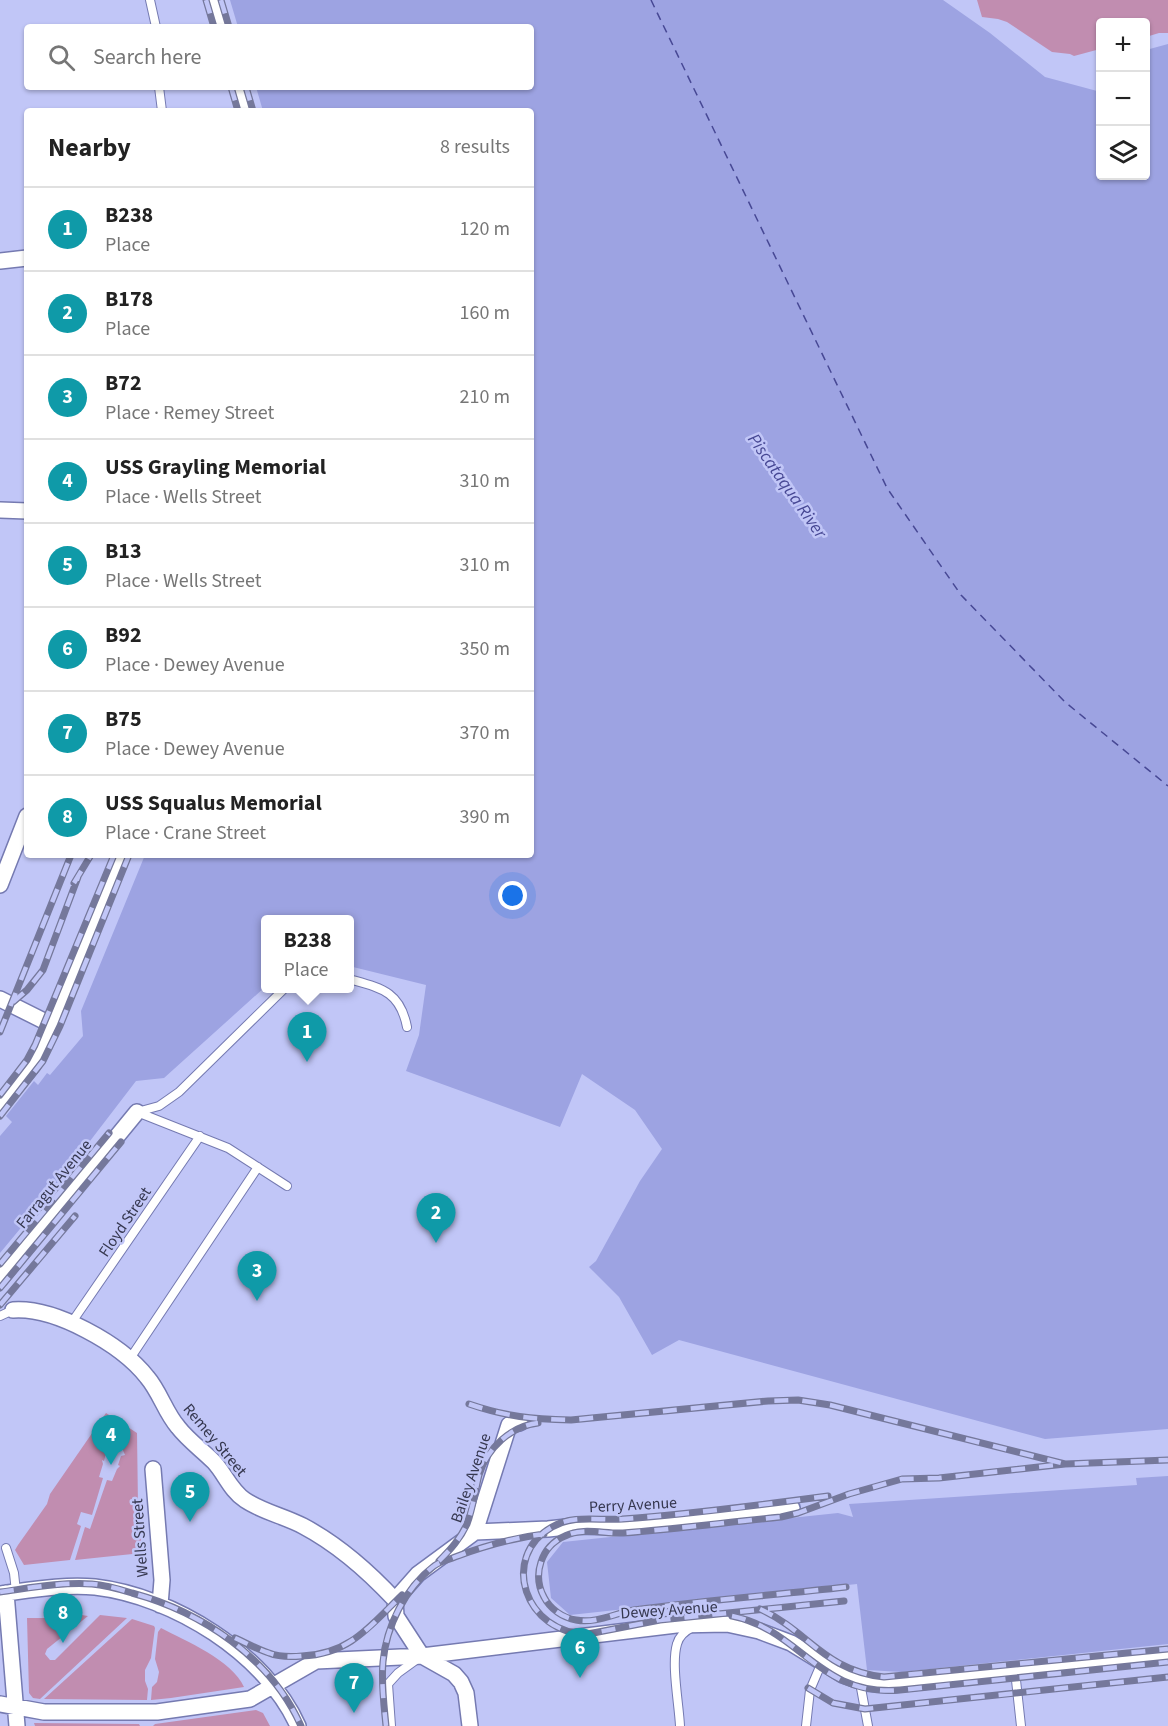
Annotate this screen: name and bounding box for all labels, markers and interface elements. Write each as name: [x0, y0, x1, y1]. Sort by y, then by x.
map controls: [1096, 18, 1150, 180]
button: +: [1096, 18, 1150, 72]
search box: [24, 24, 534, 90]
icon: search: [45, 41, 78, 74]
text: Search here: [93, 41, 201, 73]
button: −: [1096, 72, 1150, 126]
button: layers: [1096, 126, 1150, 180]
text: Nearby: [48, 129, 131, 166]
text: 8 results: [440, 133, 510, 161]
text: B238: [105, 199, 153, 231]
text: 1: [62, 215, 73, 243]
text: 120 m: [460, 215, 510, 243]
text: Place: [105, 231, 150, 259]
text: B178: [105, 283, 153, 315]
text: 2: [62, 299, 73, 327]
text: 160 m: [460, 299, 510, 327]
text: Place: [105, 315, 150, 343]
text: B72: [105, 367, 142, 399]
text: 3: [62, 383, 73, 411]
text: 210 m: [460, 383, 510, 411]
text: Place · Remey Street: [105, 399, 274, 427]
water label: Piscataqua River: [741, 428, 833, 544]
text: USS Grayling Memorial: [105, 451, 326, 483]
text: 4: [62, 467, 73, 495]
text: 310 m: [460, 467, 510, 495]
text: Place · Wells Street: [105, 483, 261, 511]
text: B13: [105, 535, 142, 567]
text: 5: [62, 551, 73, 579]
text: 310 m: [460, 551, 510, 579]
text: Place · Wells Street: [105, 567, 261, 595]
text: B92: [105, 619, 142, 651]
text: 6: [62, 635, 73, 663]
text: 350 m: [460, 635, 510, 663]
text: Place · Dewey Avenue: [105, 651, 285, 679]
text: B75: [105, 703, 142, 735]
text: 7: [62, 719, 73, 747]
text: 370 m: [460, 719, 510, 747]
text: Place · Dewey Avenue: [105, 735, 285, 763]
text: USS Squalus Memorial: [105, 787, 322, 819]
text: 8: [62, 803, 73, 831]
text: 390 m: [460, 803, 510, 831]
text: Place · Crane Street: [105, 819, 266, 847]
your location: [498, 881, 527, 910]
popup: [261, 915, 354, 993]
text: B238: [283, 924, 332, 956]
text: Place: [283, 956, 329, 984]
pin: 1: [288, 1012, 326, 1062]
street label: Farragut Avenue: [11, 1135, 97, 1233]
street label: Floyd Street: [93, 1182, 157, 1261]
pin: 2: [416, 1194, 456, 1243]
pin: 3: [238, 1252, 276, 1301]
street label: Remey Street: [178, 1399, 252, 1482]
pin: 4: [92, 1416, 130, 1465]
street label: Bailey Avenue: [445, 1430, 497, 1526]
pin: 5: [170, 1472, 210, 1522]
street label: Perry Avenue: [588, 1492, 678, 1518]
street label: Wells Street: [126, 1497, 154, 1578]
pin: 8: [44, 1594, 82, 1643]
street label: Dewey Avenue: [620, 1596, 718, 1624]
pin: 6: [560, 1628, 600, 1678]
pin: 7: [334, 1664, 374, 1713]

